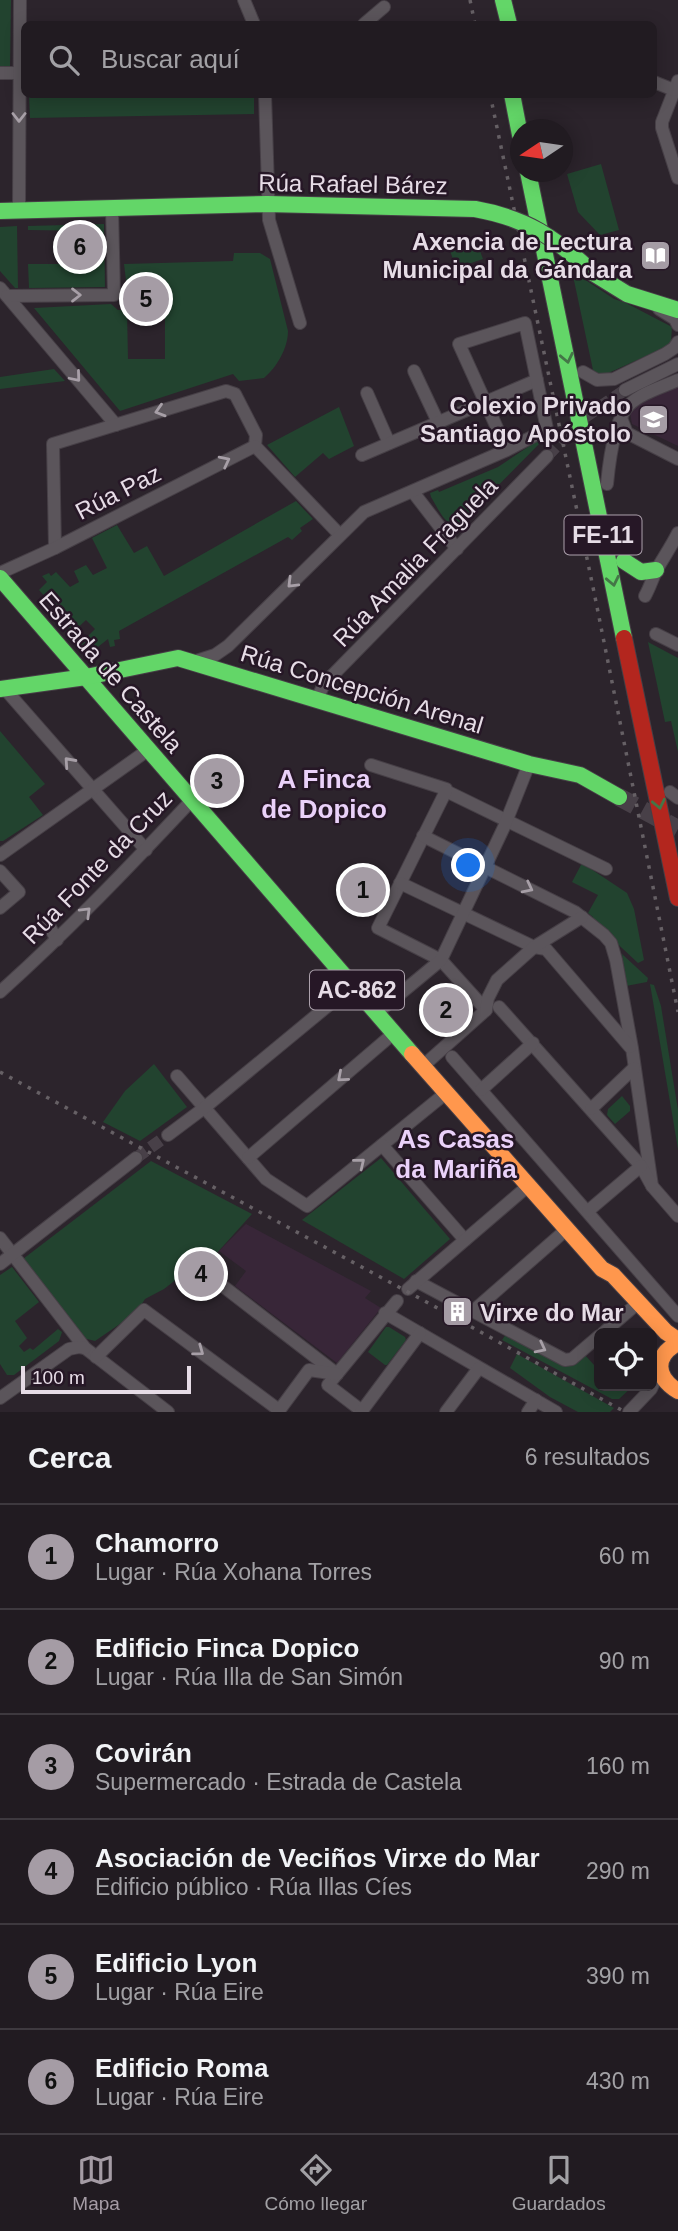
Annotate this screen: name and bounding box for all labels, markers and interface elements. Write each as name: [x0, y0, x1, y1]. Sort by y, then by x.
search box: [21, 21, 657, 98]
icon: search: [45, 41, 83, 79]
text: Buscar aquí: [101, 44, 240, 74]
one-way arrow: [11, 112, 27, 123]
north arrow: [510, 119, 573, 182]
street label: Rúa Rafael Bárez: [258, 169, 448, 199]
pin: 6: [57, 221, 103, 273]
place label: Axencia de Lectura Municipal da Gándara: [383, 228, 633, 283]
library icon: Axencia de Lectura Municipal da Gándara: [638, 238, 672, 272]
pin: 5: [123, 273, 169, 325]
one-way arrow: [71, 287, 81, 303]
one-way arrow: [558, 352, 573, 364]
one-way arrow: [68, 369, 80, 382]
place label: Colexio Privado Santiago Apóstolo: [420, 392, 631, 447]
school or university icon: Colexio Privado Santiago Apóstolo: [637, 402, 671, 436]
one-way arrow: [155, 403, 167, 417]
one-way arrow: [218, 456, 230, 470]
street label: Rúa Paz: [71, 459, 165, 525]
street label: Rúa Amalia Fraguela: [327, 472, 503, 652]
road number: FE-11: [564, 516, 642, 554]
one-way arrow: [288, 575, 300, 587]
one-way arrow: [604, 575, 619, 587]
street label: Estrada de Castela: [34, 586, 189, 758]
street label: Rúa Concepción Arenal: [237, 639, 487, 739]
pin: 3: [194, 755, 240, 807]
one-way arrow: [65, 757, 77, 770]
district label: A Finca de Dopico: [261, 764, 387, 824]
street label: Rúa Fonte da Cruz: [17, 785, 177, 949]
one-way arrow: [650, 798, 665, 810]
your location: [451, 848, 485, 882]
pin: 1: [340, 864, 386, 916]
one-way arrow: [521, 880, 533, 894]
one-way arrow: [77, 907, 90, 920]
road number: AC-862: [310, 970, 404, 1009]
pin: 2: [423, 984, 469, 1036]
one-way arrow: [337, 1069, 350, 1081]
district label: As Casas da Mariña: [395, 1124, 517, 1184]
one-way arrow: [352, 1159, 365, 1171]
pin: 4: [178, 1248, 224, 1300]
building icon: Virxe do Mar: [440, 1295, 474, 1329]
place label: Virxe do Mar: [480, 1299, 624, 1326]
map controls: [594, 1328, 657, 1391]
button: locate: [594, 1328, 657, 1391]
one-way arrow: [534, 1339, 546, 1353]
one-way arrow: [191, 1343, 204, 1355]
scale bar: [21, 1363, 191, 1395]
text: 100 m: [32, 1367, 85, 1388]
text: Cerca: [28, 1441, 111, 1474]
text: 6 resultados: [525, 1444, 650, 1470]
text: Chamorro: [95, 1528, 219, 1558]
text: 1: [45, 1543, 57, 1569]
text: 60 m: [599, 1543, 650, 1569]
text: Lugar · Rúa Xohana Torres: [95, 1559, 372, 1585]
text: Edificio Finca Dopico: [95, 1633, 359, 1663]
text: 2: [45, 1648, 57, 1674]
text: 90 m: [599, 1648, 650, 1674]
text: Lugar · Rúa Illa de San Simón: [95, 1664, 403, 1690]
text: Covirán: [95, 1738, 192, 1768]
text: 3: [45, 1753, 57, 1779]
text: 160 m: [586, 1753, 650, 1779]
text: Supermercado · Estrada de Castela: [95, 1769, 462, 1795]
text: Asociación de Veciños Virxe do Mar: [95, 1843, 540, 1873]
text: 4: [45, 1858, 57, 1884]
text: 290 m: [586, 1858, 650, 1884]
text: Edificio público · Rúa Illas Cíes: [95, 1874, 412, 1900]
text: Edificio Lyon: [95, 1948, 257, 1978]
text: 5: [45, 1963, 57, 1989]
text: 390 m: [586, 1963, 650, 1989]
text: Lugar · Rúa Eire: [95, 1979, 264, 2005]
text: Edificio Roma: [95, 2053, 268, 2083]
text: 6: [45, 2068, 57, 2094]
text: 430 m: [586, 2068, 650, 2094]
text: Lugar · Rúa Eire: [95, 2084, 264, 2110]
tab: Mapa: [72, 2151, 120, 2215]
tab: Cómo llegar: [265, 2151, 367, 2215]
tab: Guardados: [512, 2151, 606, 2215]

